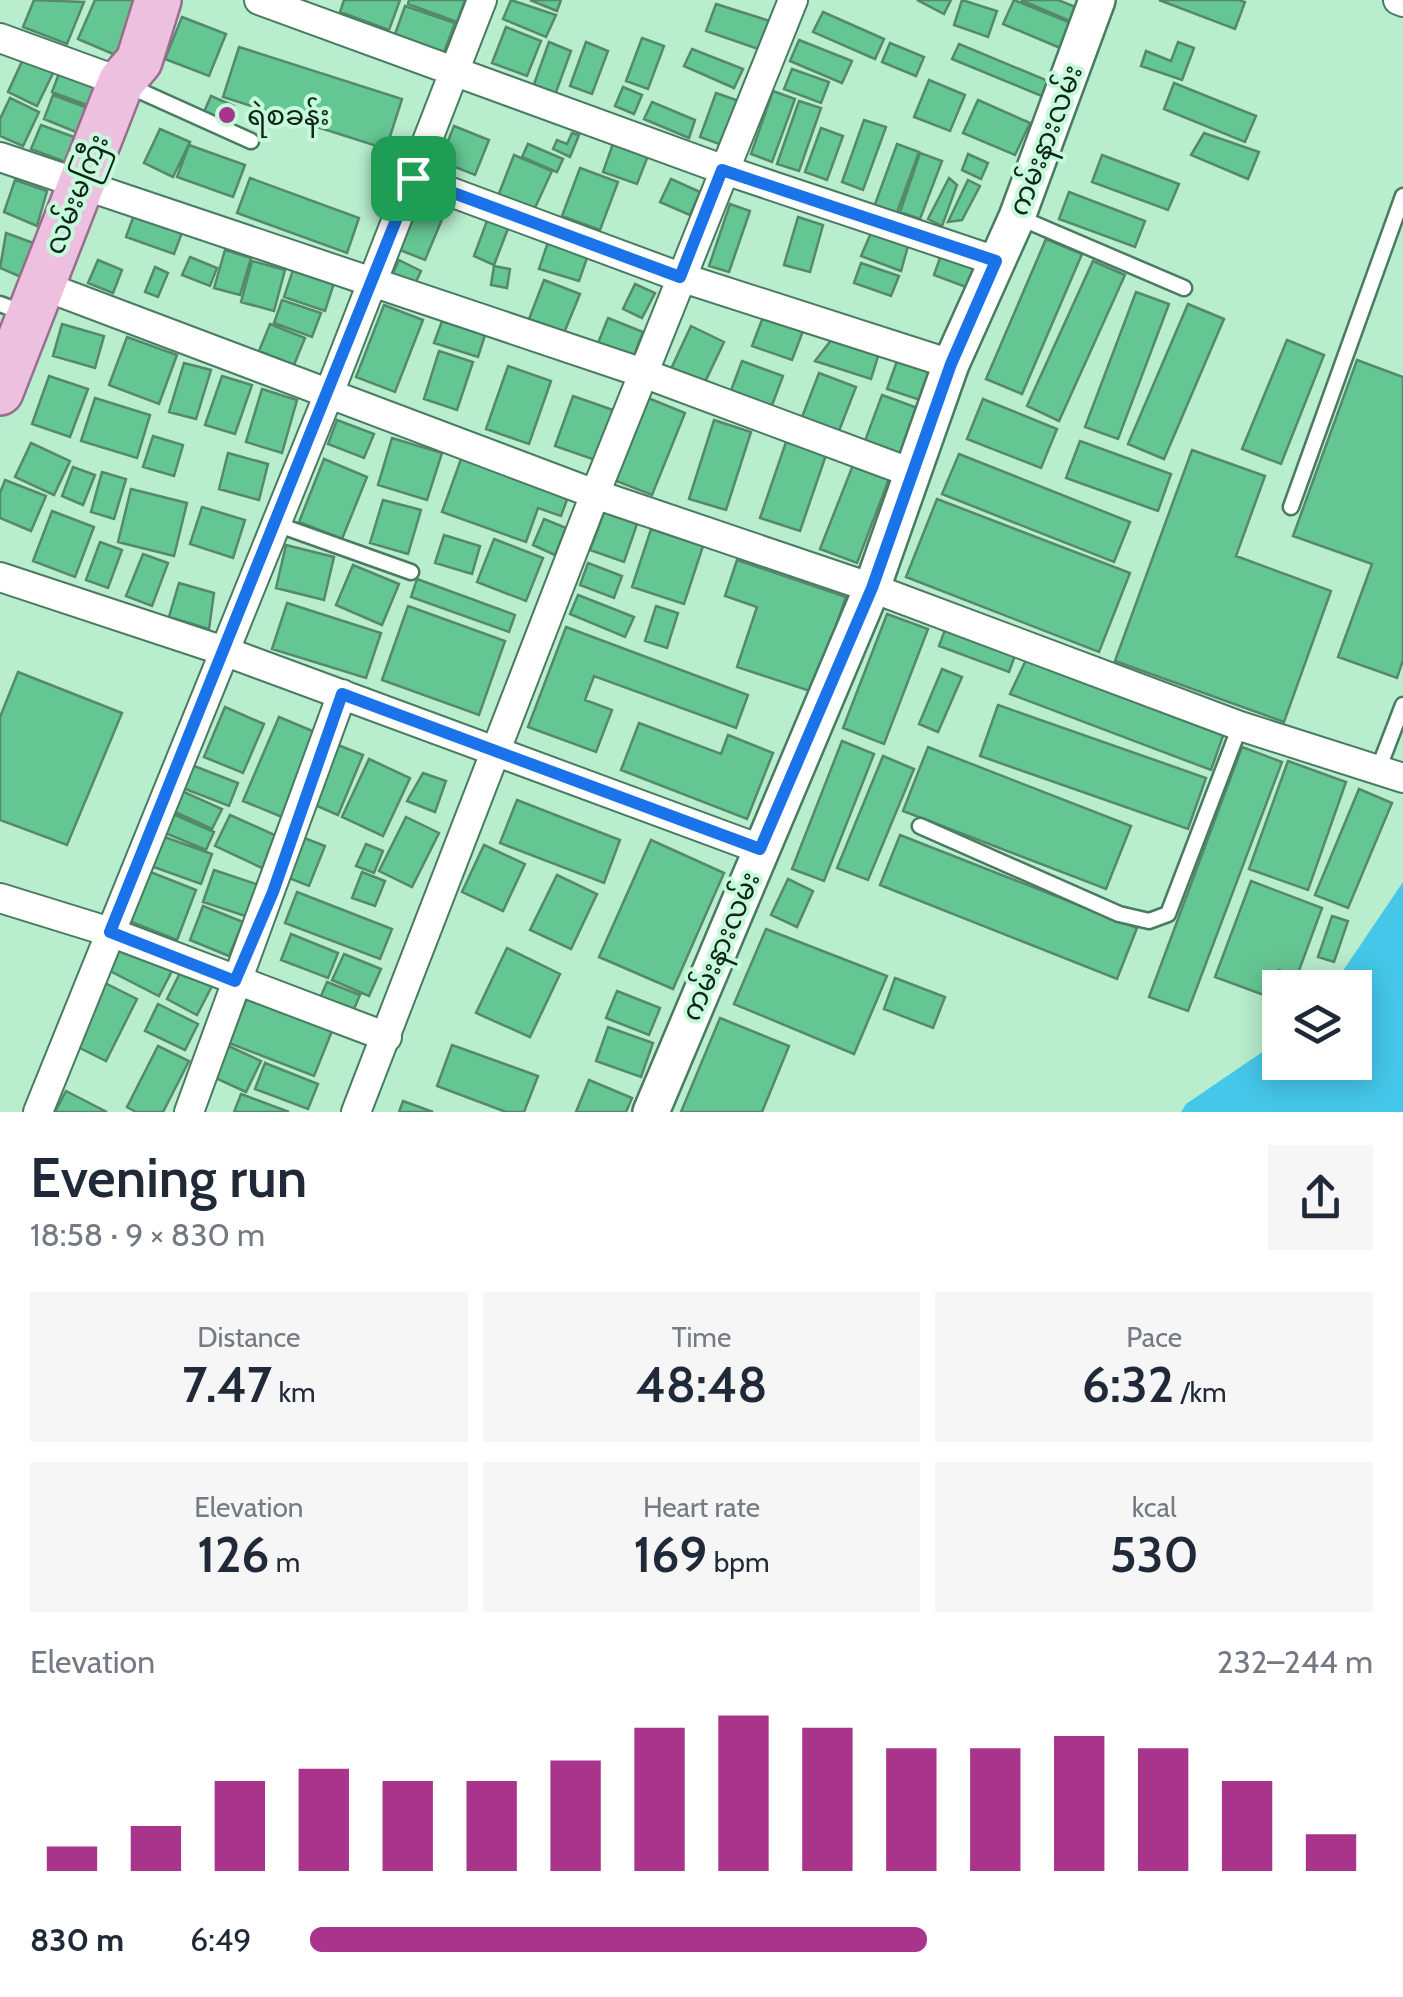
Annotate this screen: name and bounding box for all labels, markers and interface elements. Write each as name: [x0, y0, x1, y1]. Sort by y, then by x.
street label: ကမ်းနားလမ်း: [1000, 60, 1095, 222]
place label: ရဲစခန်း: [247, 97, 330, 138]
marker: ရဲစခန်း: [216, 104, 238, 126]
street label: လမ်းမကြီး: [36, 129, 121, 261]
pin: [371, 136, 456, 221]
icon: arrive: [386, 151, 441, 206]
street label: ကမ်းနားလမ်း: [672, 866, 772, 1028]
map controls: [1262, 970, 1372, 1080]
button: layers: [1262, 970, 1372, 1080]
text: Evening run: [30, 1144, 307, 1211]
button: share: [1268, 1145, 1373, 1250]
text: 18:58 · 9 × 830 m: [30, 1215, 265, 1254]
text: Distance: [197, 1320, 300, 1354]
text: Time: [672, 1320, 731, 1354]
text: Pace: [1126, 1320, 1182, 1354]
text: 7.47: [182, 1354, 272, 1415]
text: 48:48: [636, 1354, 767, 1415]
text: 6:32: [1082, 1354, 1174, 1415]
text: km: [272, 1375, 316, 1409]
text: /km: [1174, 1375, 1227, 1409]
text: Elevation: [194, 1490, 304, 1524]
text: Heart rate: [643, 1490, 760, 1524]
text: kcal: [1132, 1490, 1177, 1524]
text: 126: [197, 1524, 270, 1585]
text: 169: [633, 1524, 708, 1585]
text: 530: [1110, 1524, 1199, 1585]
text: m: [270, 1545, 300, 1579]
text: bpm: [708, 1545, 770, 1579]
text: Elevation: [30, 1642, 155, 1681]
text: 232–244 m: [1217, 1642, 1373, 1681]
text: 830 m: [30, 1920, 124, 1959]
text: 6:49: [190, 1920, 252, 1959]

